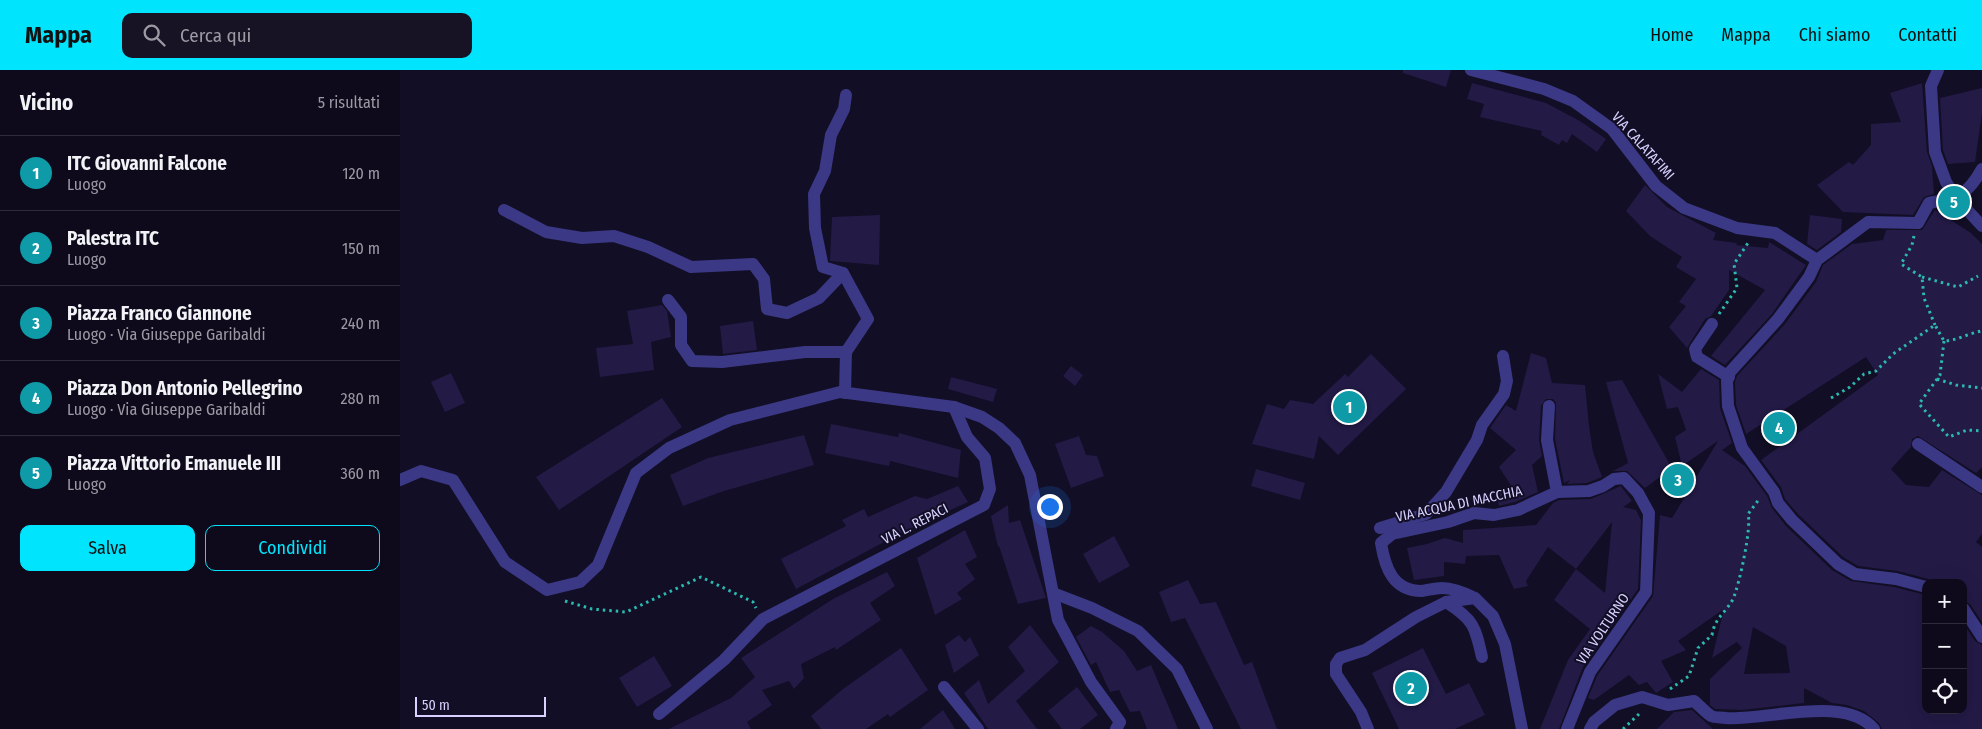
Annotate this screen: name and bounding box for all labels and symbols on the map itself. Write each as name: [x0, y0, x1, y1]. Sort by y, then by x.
street label: VIA CALATAFIMI: [1608, 109, 1678, 183]
pin: 5: [1938, 183, 1970, 221]
pin: 1: [1333, 388, 1365, 426]
pin: 4: [1763, 409, 1795, 447]
pin: 3: [1662, 461, 1694, 499]
street label: VIA ACQUA DI MACCHIA: [1394, 482, 1524, 526]
your location: [1037, 494, 1063, 520]
street label: VIA L. REPACI: [879, 500, 951, 548]
street label: VIA VOLTURNO: [1573, 590, 1633, 668]
pin: 2: [1395, 669, 1427, 707]
scale bar: [415, 694, 546, 717]

